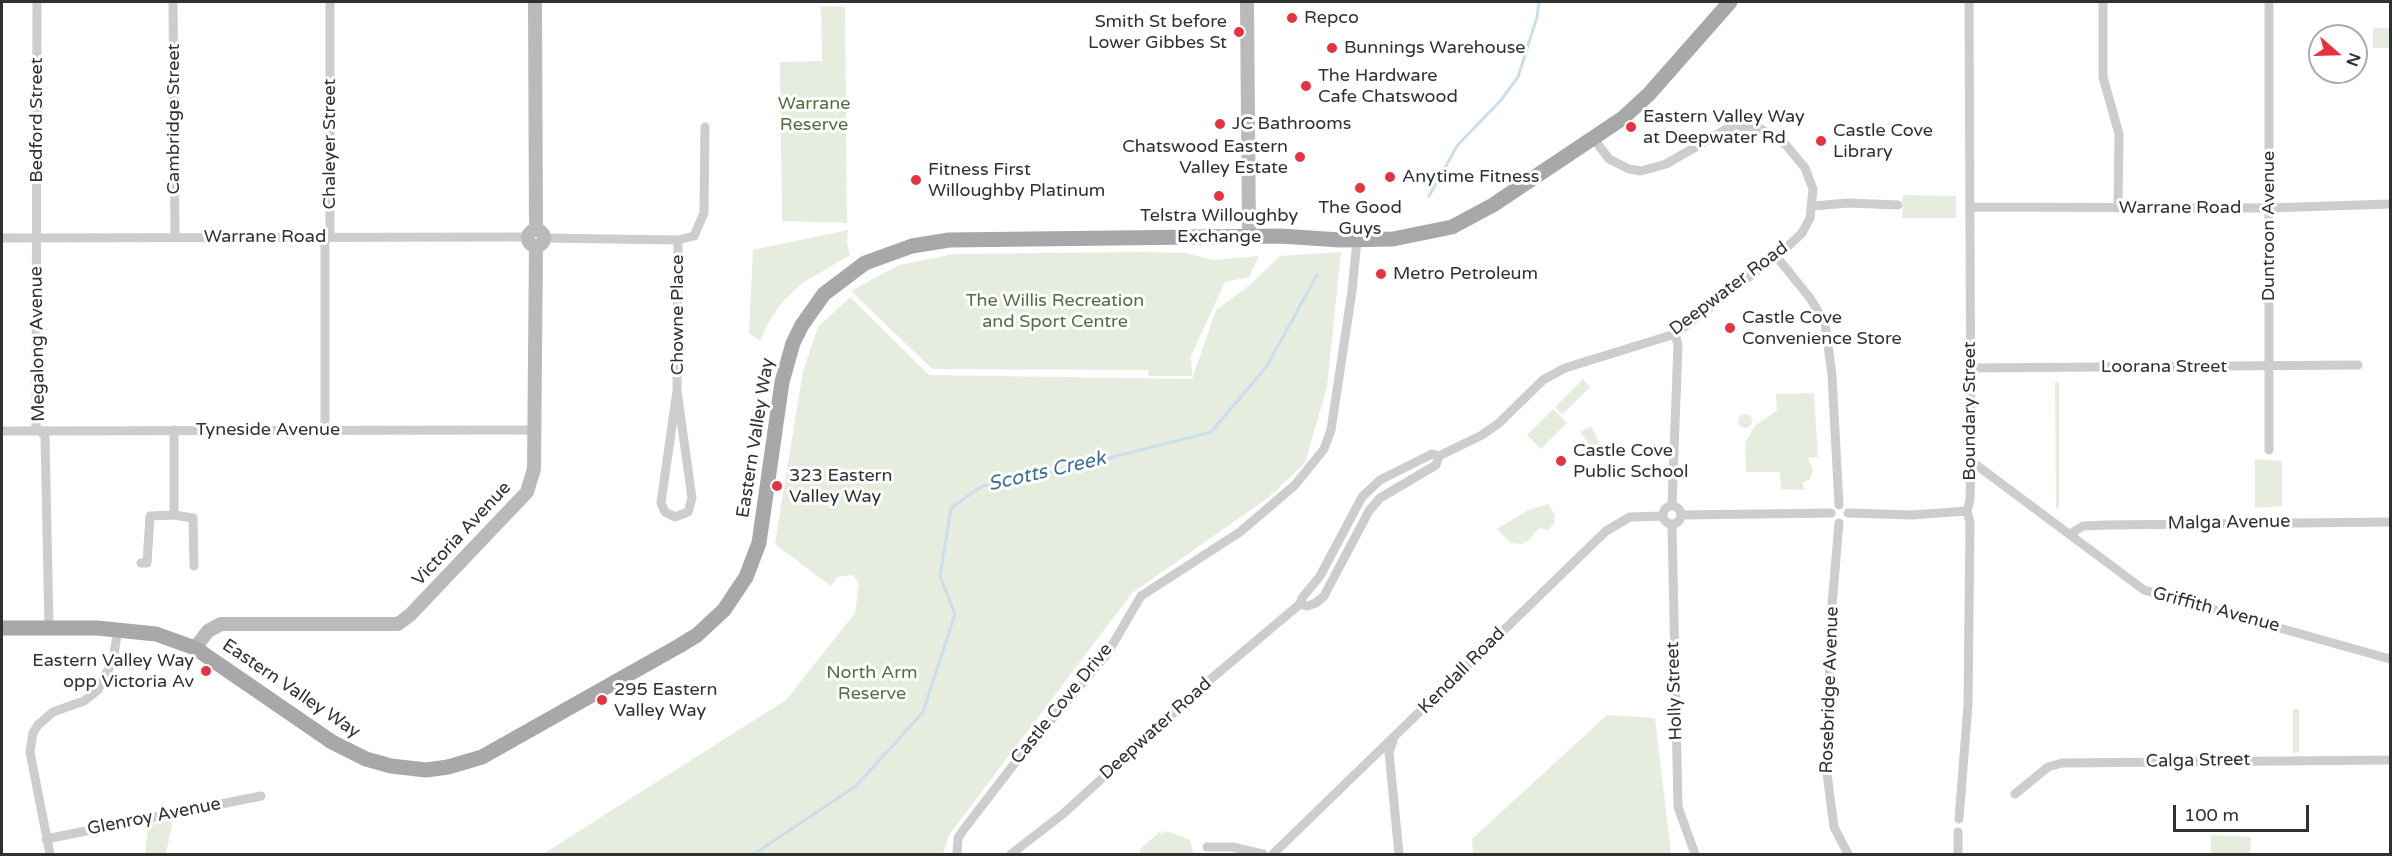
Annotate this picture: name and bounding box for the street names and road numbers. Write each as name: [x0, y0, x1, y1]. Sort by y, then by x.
street label: Cambridge Street: [163, 44, 185, 194]
street label: Bedford Street: [26, 57, 48, 183]
street label: Chaleyer Street: [319, 79, 341, 209]
street label: Duntroon Avenue: [2258, 151, 2280, 301]
street label: Warrane Road: [2119, 197, 2241, 219]
street label: Warrane Road: [204, 226, 326, 248]
street label: Deepwater Road: [1666, 237, 1792, 341]
street label: Chowne Place: [667, 255, 689, 375]
street label: Megalong Avenue: [26, 266, 50, 422]
street label: Boundary Street: [1959, 341, 1981, 481]
street label: Eastern Valley Way: [733, 356, 779, 520]
street label: Loorana Street: [2101, 356, 2227, 378]
street label: Tyneside Avenue: [196, 419, 340, 441]
street label: Victoria Avenue: [408, 477, 516, 591]
street label: Malga Avenue: [2168, 511, 2290, 535]
street label: Griffith Avenue: [2150, 583, 2282, 637]
street label: Rosebridge Avenue: [1816, 606, 1844, 774]
street label: Kendall Road: [1414, 623, 1510, 719]
street label: Eastern Valley Way: [218, 635, 364, 743]
street label: Castle Cove Drive: [1007, 639, 1117, 769]
street label: Holly Street: [1662, 641, 1688, 741]
street label: Deepwater Road: [1096, 673, 1216, 785]
street label: Calga Street: [2145, 749, 2251, 773]
street label: Glenroy Avenue: [85, 793, 223, 841]

